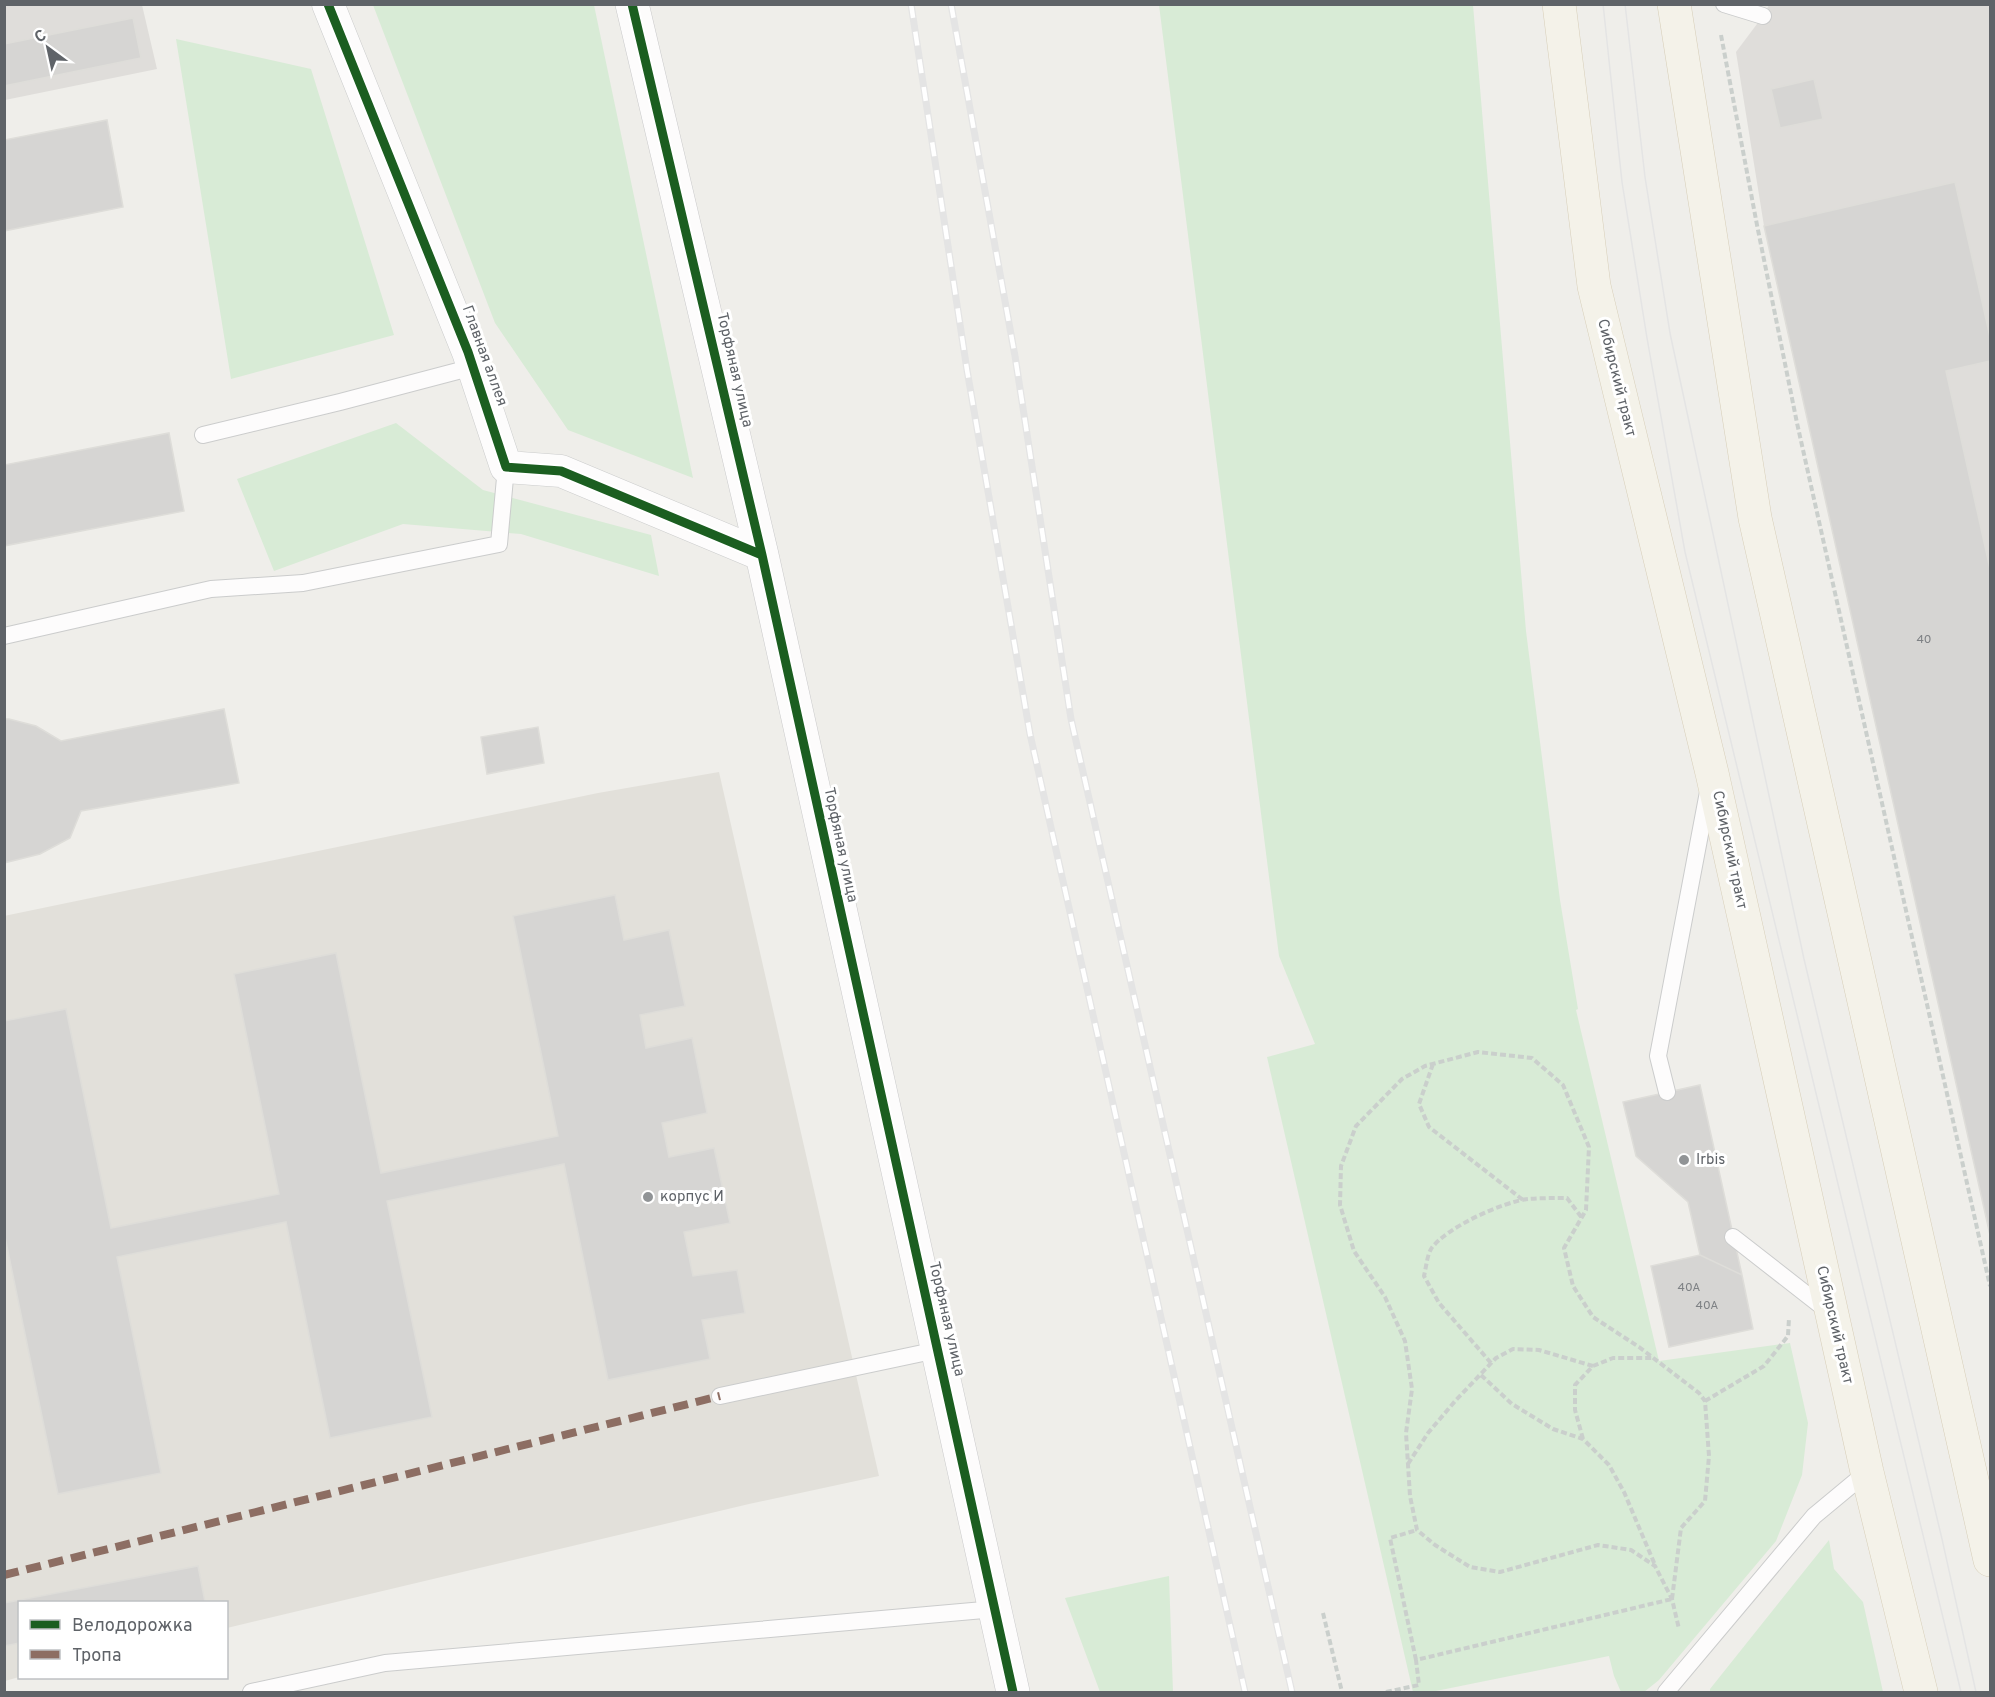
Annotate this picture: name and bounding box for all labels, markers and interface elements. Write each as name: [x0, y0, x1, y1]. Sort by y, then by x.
north arrow: [18, 18, 78, 78]
text: С: [31, 26, 51, 48]
street label: Главная аллея: [457, 303, 511, 409]
street label: Торфяная улица: [712, 311, 756, 429]
street label: Сибирский тракт: [1592, 317, 1640, 439]
house number: 40: [1916, 632, 1932, 648]
street label: Торфяная улица: [819, 786, 861, 904]
street label: Сибирский тракт: [1707, 789, 1751, 911]
place label: Irbis: [1696, 1151, 1725, 1170]
marker: Irbis: [1677, 1153, 1691, 1167]
place label: корпус И: [660, 1188, 724, 1207]
marker: корпус И: [641, 1190, 655, 1204]
street label: Торфяная улица: [924, 1260, 968, 1378]
street label: Сибирский тракт: [1811, 1264, 1857, 1386]
house number: 40А: [1678, 1280, 1700, 1296]
house number: 40А: [1696, 1298, 1718, 1314]
legend: [18, 1601, 228, 1679]
text: Велодорожка: [72, 1615, 192, 1638]
text: Тропа: [72, 1645, 121, 1668]

